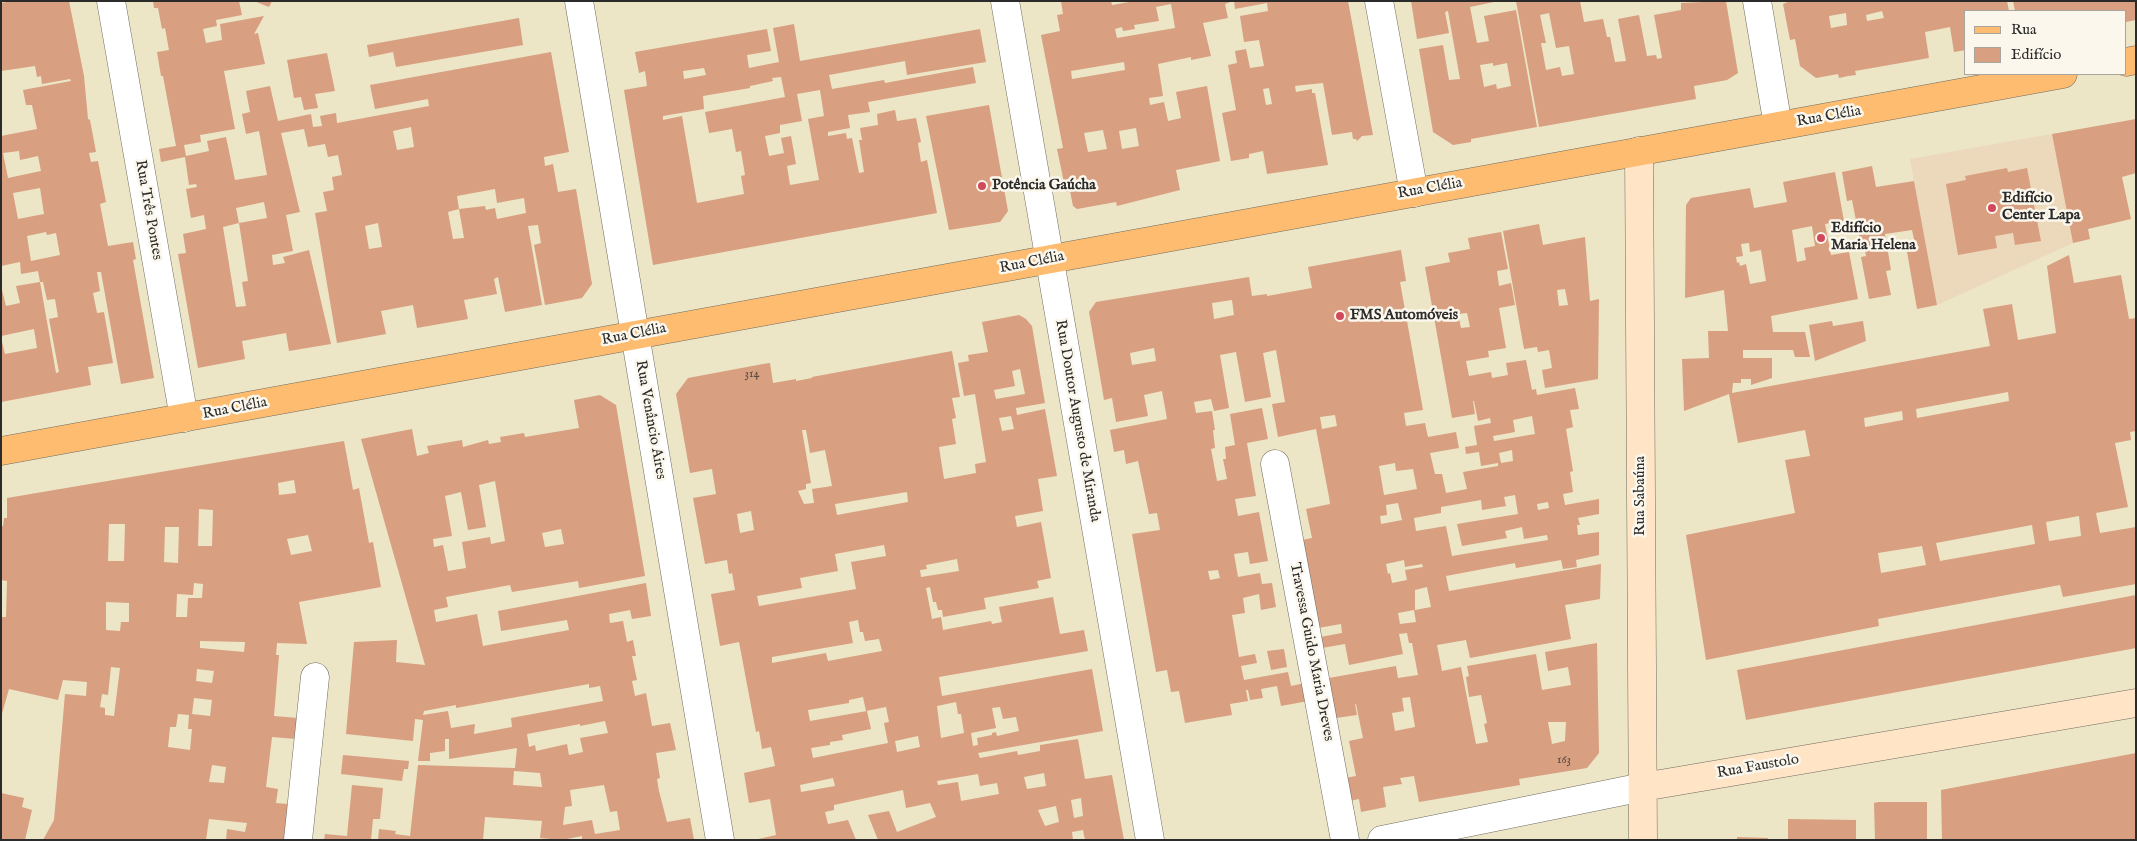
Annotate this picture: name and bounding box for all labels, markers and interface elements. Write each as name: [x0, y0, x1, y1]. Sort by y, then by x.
legend: [1964, 10, 2127, 75]
text: Rua: [2011, 20, 2037, 39]
text: Edifício: [2011, 45, 2061, 64]
street label: Rua Clélia: [1795, 102, 1863, 132]
street label: Rua Três Pontes: [130, 159, 166, 261]
street label: Rua Clélia: [1396, 174, 1464, 204]
place label: Potência Gaúcha: [992, 177, 1096, 195]
marker: Potência Gaúcha: [976, 180, 988, 192]
place label: Edifício Center Lapa: [2002, 190, 2080, 225]
marker: Edifício Center Lapa: [1986, 202, 1998, 214]
place label: Edifício Maria Helena: [1831, 220, 1916, 255]
marker: Edifício Maria Helena: [1815, 232, 1827, 244]
street label: Rua Clélia: [998, 248, 1066, 278]
place label: FMS Automóveis: [1350, 307, 1458, 325]
marker: FMS Automóveis: [1334, 310, 1346, 322]
street label: Rua Doutor Augusto de Miranda: [1050, 319, 1104, 523]
street label: Rua Clélia: [600, 320, 668, 350]
street label: Rua Venâncio Aires: [631, 359, 669, 481]
house number: 314: [745, 368, 759, 382]
street label: Rua Clélia: [201, 394, 269, 424]
street label: Rua Sabaúna: [1632, 456, 1650, 536]
street label: Travessa Guido Maria Dreves: [1285, 561, 1337, 743]
street label: Rua Faustolo: [1716, 751, 1800, 783]
house number: 163: [1557, 754, 1571, 768]

